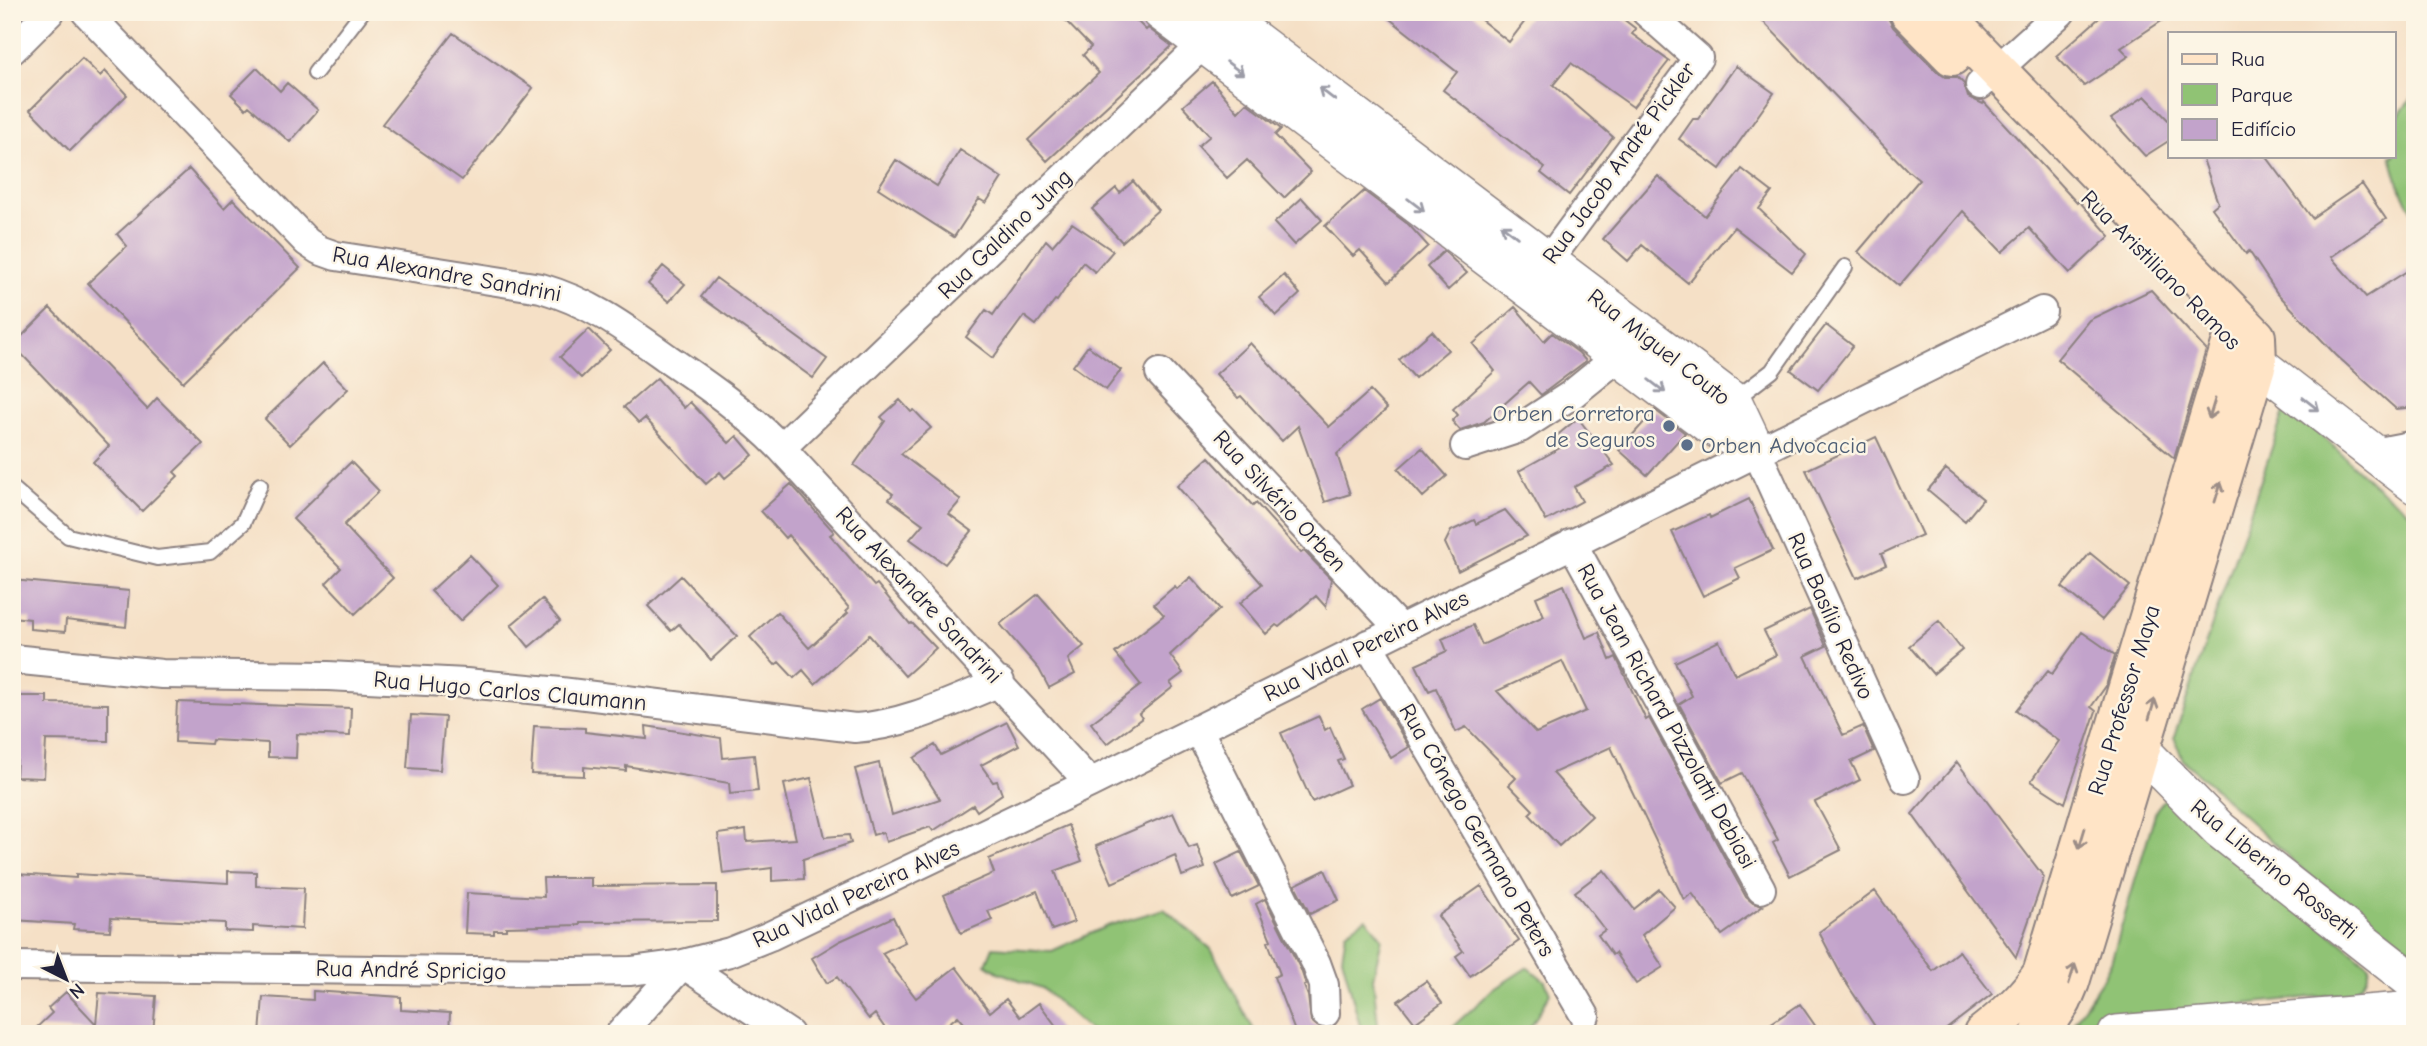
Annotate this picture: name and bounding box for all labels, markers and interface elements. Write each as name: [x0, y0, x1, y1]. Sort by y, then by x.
legend: [2168, 32, 2396, 158]
text: Rua: [2231, 47, 2265, 71]
street label: Rua Jacob André Pickler: [1537, 56, 1702, 269]
one-way arrow: [1225, 61, 1244, 76]
text: Parque: [2231, 83, 2293, 107]
one-way arrow: [1318, 87, 1337, 102]
text: Edifício: [2231, 117, 2296, 141]
street label: Rua Galdino Jung: [932, 163, 1078, 305]
street label: Rua Aristiliano Ramos: [2076, 185, 2246, 355]
one-way arrow: [1407, 198, 1425, 213]
one-way arrow: [1500, 224, 1519, 239]
street label: Rua Alexandre Sandrini: [331, 241, 563, 307]
street label: Rua Miguel Couto: [1582, 283, 1736, 411]
one-way arrow: [1647, 379, 1666, 393]
one-way arrow: [2302, 397, 2320, 412]
one-way arrow: [2204, 398, 2217, 420]
place label: Orben Corretora de Seguros: [1493, 400, 1655, 453]
marker: Orben Corretora de Seguros: [1661, 418, 1677, 434]
street label: Rua Silvério Orben: [1208, 425, 1352, 577]
place label: Orben Advocacia: [1701, 432, 1867, 459]
marker: Orben Advocacia: [1679, 437, 1695, 453]
one-way arrow: [2213, 481, 2226, 503]
street label: Rua Alexandre Sandrini: [830, 501, 1008, 689]
street label: Rua Basílio Redivo: [1782, 528, 1880, 704]
street label: Rua Jean Richard Pizzolatti Debiasi: [1572, 559, 1762, 873]
street label: Rua Vidal Pereira Alves: [1259, 585, 1473, 707]
street label: Rua Professor Maya: [2082, 602, 2166, 798]
street label: Rua Hugo Carlos Claumann: [372, 666, 648, 716]
street label: Rua Cônego Germano Peters: [1393, 699, 1561, 961]
one-way arrow: [2147, 699, 2160, 721]
street label: Rua Liberino Rossetti: [2185, 793, 2363, 945]
one-way arrow: [2075, 827, 2088, 849]
street label: Rua Vidal Pereira Alves: [748, 834, 964, 954]
north arrow: [32, 944, 102, 1014]
street label: Rua André Spricigo: [315, 955, 507, 985]
one-way arrow: [2066, 963, 2079, 985]
text: N: [65, 979, 89, 1003]

